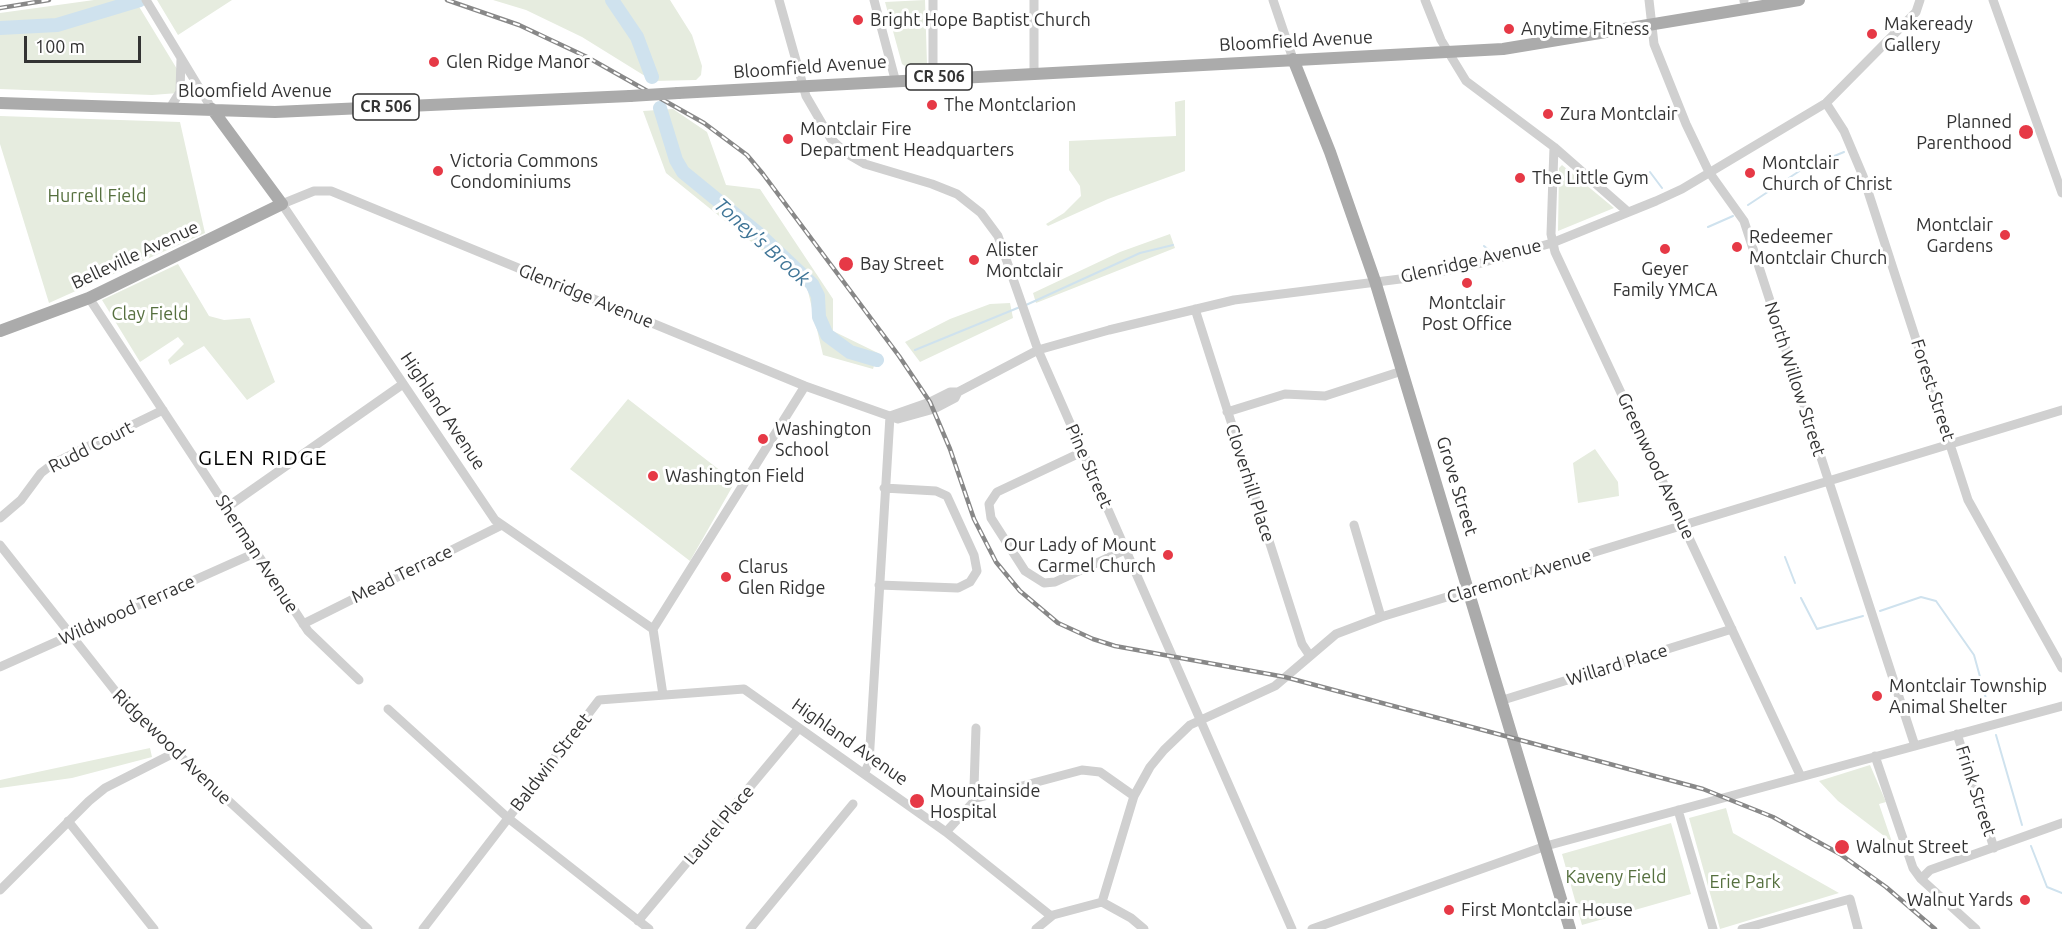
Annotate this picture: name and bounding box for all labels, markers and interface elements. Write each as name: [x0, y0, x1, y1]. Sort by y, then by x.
place label: Bright Hope Baptist Church: [870, 9, 1091, 31]
marker: Bright Hope Baptist Church: [851, 13, 865, 27]
place label: Makeready Gallery: [1884, 13, 1973, 56]
place label: Anytime Fitness: [1521, 18, 1649, 40]
marker: Anytime Fitness: [1502, 22, 1516, 36]
scale bar: [27, 24, 144, 62]
street label: Bloomfield Avenue: [1219, 26, 1373, 56]
marker: Makeready Gallery: [1865, 27, 1879, 41]
text: 100 m: [35, 36, 85, 56]
place label: Glen Ridge Manor: [446, 51, 590, 73]
street label: Bloomfield Avenue: [732, 51, 888, 83]
marker: Glen Ridge Manor: [427, 55, 441, 69]
road number: CR 506: [906, 64, 972, 90]
street label: Bloomfield Avenue: [178, 80, 332, 102]
road number: CR 506: [353, 94, 419, 120]
place label: The Montclarion: [944, 94, 1076, 116]
marker: The Montclarion: [925, 98, 939, 112]
place label: Zura Montclair: [1560, 103, 1678, 125]
marker: Zura Montclair: [1541, 107, 1555, 121]
place label: Planned Parenthood: [1916, 111, 2012, 154]
place label: Montclair Fire Department Headquarters: [800, 118, 1014, 160]
marker: Planned Parenthood: [2017, 123, 2035, 141]
marker: Montclair Fire Department Headquarters: [781, 132, 795, 146]
place label: Victoria Commons Condominiums: [450, 150, 598, 192]
place label: Montclair Church of Christ: [1762, 152, 1892, 195]
marker: Victoria Commons Condominiums: [431, 164, 445, 178]
marker: Montclair Church of Christ: [1743, 166, 1757, 180]
place label: The Little Gym: [1532, 167, 1649, 189]
marker: The Little Gym: [1513, 171, 1527, 185]
park label: Hurrell Field: [48, 185, 146, 207]
water label: Toney's Brook: [709, 193, 815, 291]
place label: Montclair Gardens: [1916, 214, 1993, 256]
street label: Belleville Avenue: [68, 216, 202, 294]
place label: Redeemer Montclair Church: [1749, 226, 1887, 268]
marker: Montclair Gardens: [1998, 228, 2012, 242]
street label: Glenridge Avenue: [1399, 234, 1543, 288]
place label: Alister Montclair: [986, 239, 1063, 282]
marker: Redeemer Montclair Church: [1730, 240, 1744, 254]
marker: Geyer Family YMCA: [1658, 242, 1672, 256]
place label: Bay Street: [860, 253, 944, 275]
marker: Alister Montclair: [967, 253, 981, 267]
marker: Bay Street: [837, 255, 855, 273]
place label: Geyer Family YMCA: [1613, 258, 1717, 300]
street label: Glenridge Avenue: [515, 259, 657, 333]
marker: Montclair Post Office: [1460, 276, 1474, 290]
place label: Montclair Post Office: [1422, 292, 1512, 334]
street label: North Willow Street: [1760, 299, 1830, 459]
park label: Clay Field: [112, 303, 188, 325]
street label: Forest Street: [1906, 336, 1960, 444]
street label: Highland Avenue: [396, 348, 490, 474]
street label: Greenwood Avenue: [1613, 389, 1699, 543]
street label: Rudd Court: [45, 416, 137, 478]
place label: Washington School: [775, 418, 871, 460]
street label: Pine Street: [1061, 421, 1117, 511]
street label: Cloverhill Place: [1221, 421, 1279, 545]
marker: Washington School: [756, 432, 770, 446]
street label: Grove Street: [1432, 434, 1482, 538]
district label: GLEN RIDGE: [198, 445, 328, 471]
place label: Washington Field: [665, 465, 805, 487]
marker: Washington Field: [646, 469, 660, 483]
street label: Sherman Avenue: [211, 491, 303, 617]
place label: Our Lady of Mount Carmel Church: [1004, 534, 1156, 576]
street label: Mead Terrace: [348, 540, 456, 608]
street label: Claremont Avenue: [1444, 544, 1594, 608]
marker: Our Lady of Mount Carmel Church: [1161, 548, 1175, 562]
place label: Clarus Glen Ridge: [738, 556, 825, 598]
street label: Wildwood Terrace: [56, 570, 198, 650]
marker: Clarus Glen Ridge: [719, 570, 733, 584]
street label: Willard Place: [1564, 639, 1670, 691]
place label: Montclair Township Animal Shelter: [1889, 675, 2047, 718]
street label: Ridgewood Avenue: [108, 685, 236, 809]
marker: Montclair Township Animal Shelter: [1870, 689, 1884, 703]
street label: Highland Avenue: [788, 694, 912, 790]
street label: Baldwin Street: [506, 708, 596, 816]
street label: Frink Street: [1951, 743, 2001, 839]
place label: Mountainside Hospital: [930, 780, 1040, 822]
street label: Laurel Place: [679, 781, 759, 869]
marker: Mountainside Hospital: [908, 792, 926, 810]
place label: Walnut Street: [1856, 836, 1968, 858]
marker: Walnut Street: [1833, 838, 1851, 856]
park label: Kaveny Field: [1566, 866, 1666, 888]
park label: Erie Park: [1709, 871, 1781, 893]
place label: Walnut Yards: [1907, 889, 2013, 911]
marker: Walnut Yards: [2018, 893, 2032, 907]
place label: First Montclair House: [1461, 899, 1633, 921]
marker: First Montclair House: [1442, 903, 1456, 917]

